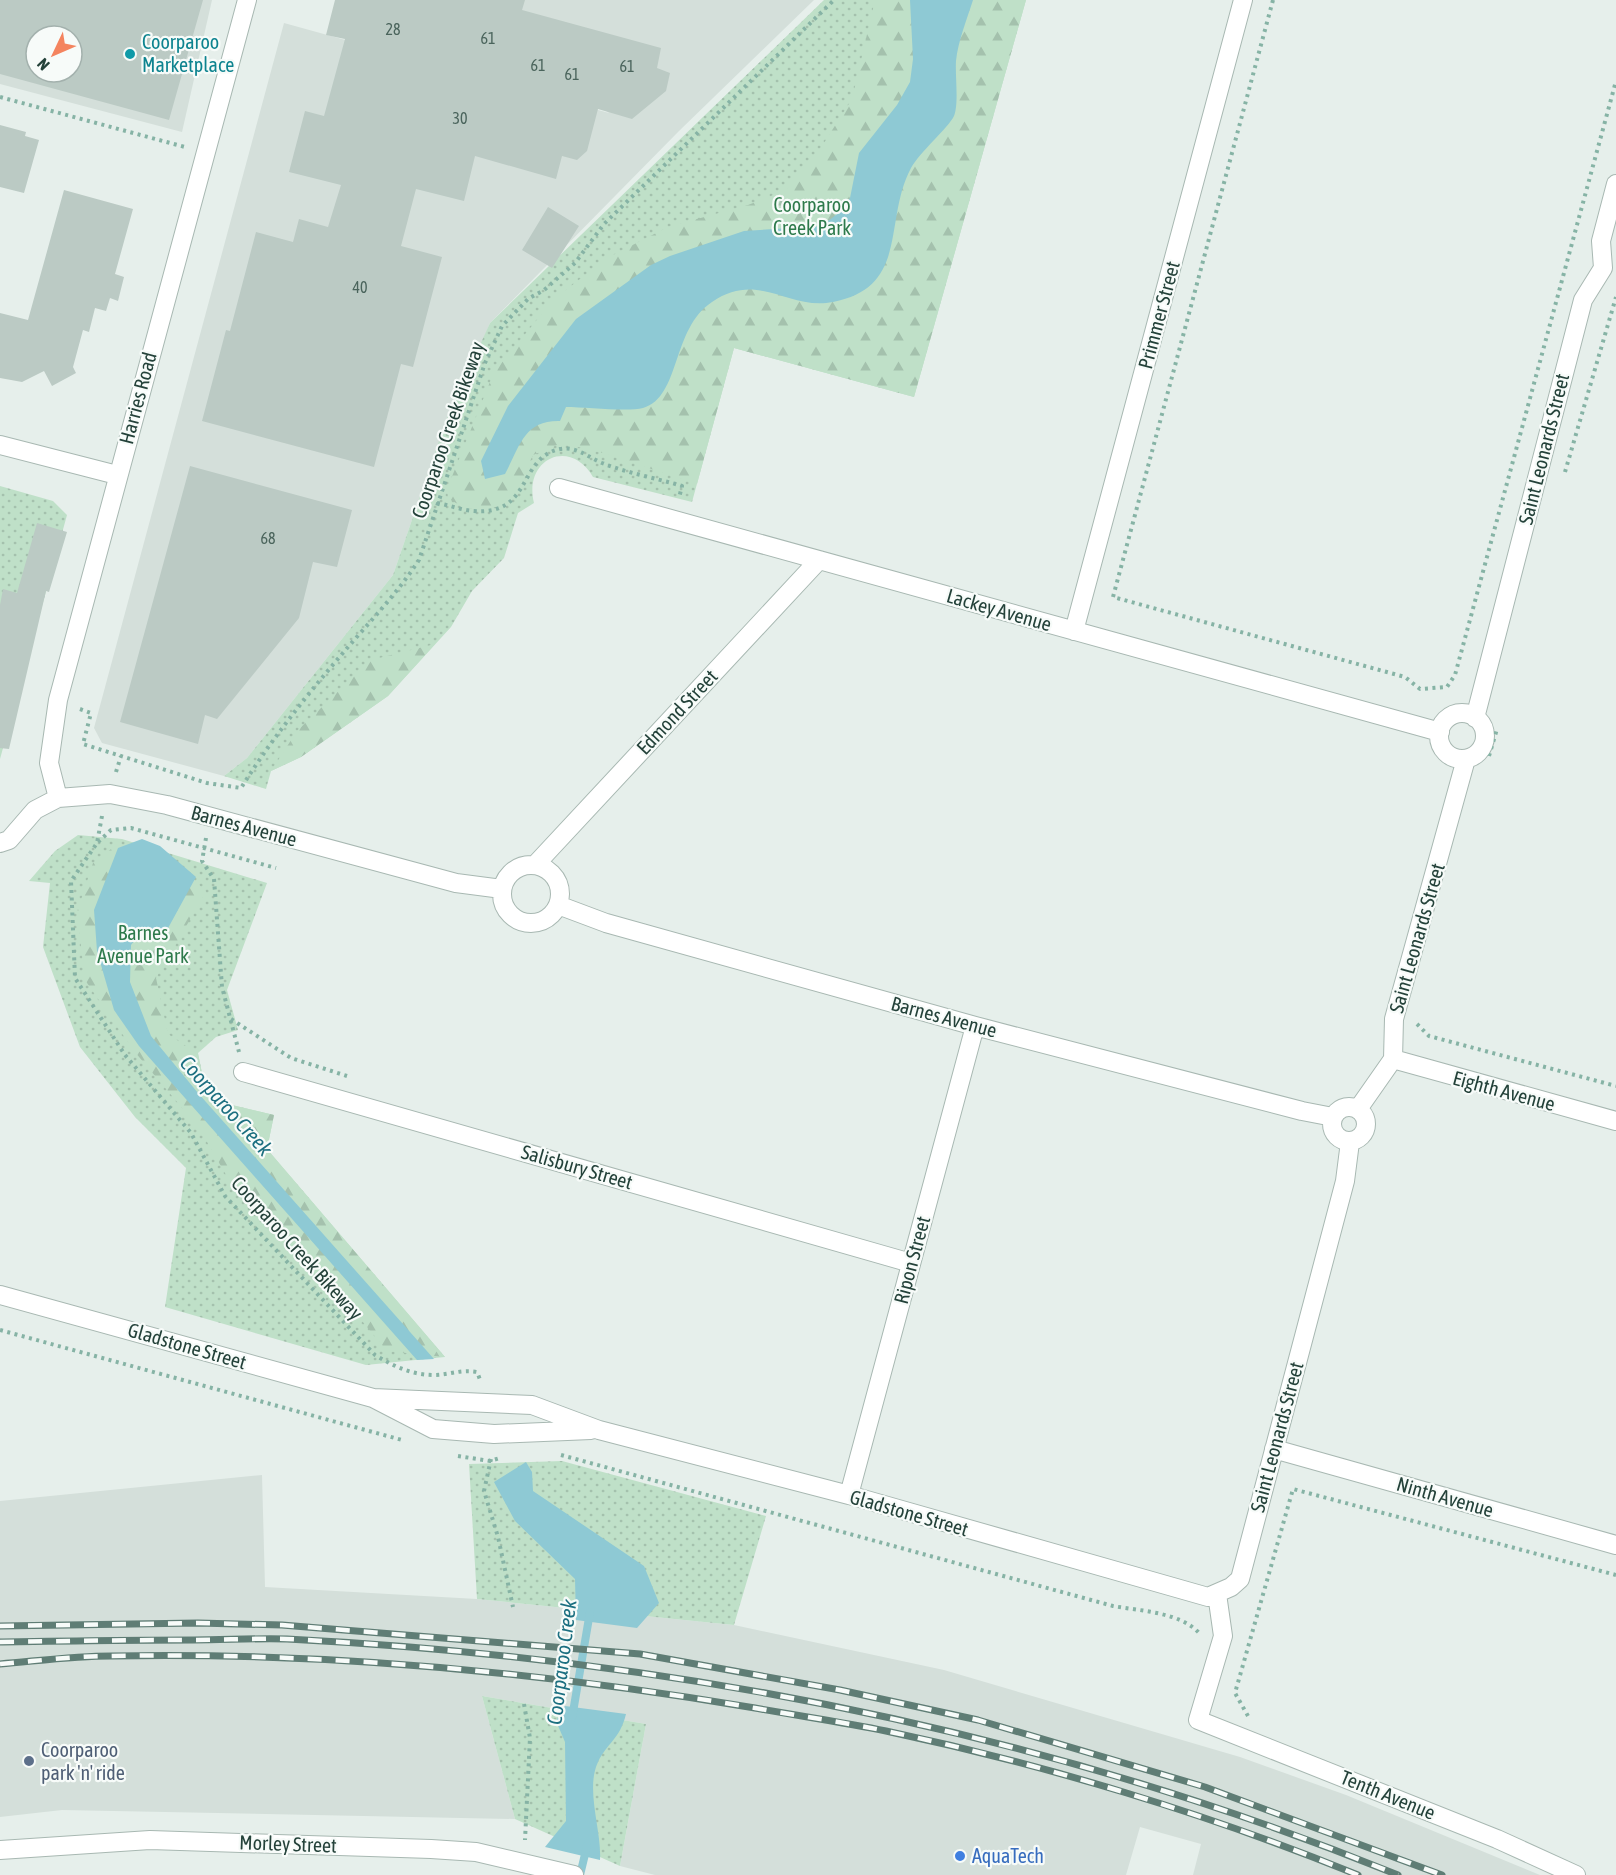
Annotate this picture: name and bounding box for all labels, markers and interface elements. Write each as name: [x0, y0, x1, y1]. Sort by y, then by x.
house number: 28: [385, 20, 401, 38]
north arrow: [24, 24, 84, 84]
house number: 61: [480, 29, 496, 47]
place label: Coorparoo Marketplace: [142, 30, 234, 76]
marker: Coorparoo Marketplace: [123, 47, 137, 61]
text: N: [33, 55, 53, 74]
house number: 61: [530, 56, 546, 74]
house number: 61: [619, 57, 635, 75]
house number: 61: [564, 65, 580, 83]
house number: 30: [452, 109, 468, 127]
park label: Coorparoo Creek Park: [773, 193, 851, 239]
street label: Primmer Street: [1133, 258, 1184, 371]
house number: 40: [352, 278, 368, 296]
street label: Coorparoo Creek Bikeway: [407, 339, 489, 521]
street label: Harries Road: [114, 349, 161, 446]
street label: Saint Leonards Street: [1514, 371, 1573, 527]
house number: 68: [260, 529, 276, 547]
street label: Lackey Avenue: [944, 584, 1054, 635]
street label: Edmond Street: [632, 664, 722, 759]
street label: Barnes Avenue: [189, 800, 300, 851]
street label: Saint Leonards Street: [1384, 860, 1449, 1015]
park label: Barnes Avenue Park: [97, 921, 189, 967]
street label: Barnes Avenue: [889, 991, 1000, 1042]
water label: Coorparoo Creek: [176, 1050, 278, 1161]
street label: Eighth Avenue: [1450, 1066, 1558, 1115]
street label: Salisbury Street: [519, 1140, 636, 1193]
street label: Coorparoo Creek Bikeway: [227, 1171, 368, 1324]
street label: Ripon Street: [889, 1213, 934, 1306]
street label: Gladstone Street: [125, 1318, 249, 1373]
street label: Saint Leonards Street: [1245, 1359, 1308, 1515]
street label: Ninth Avenue: [1394, 1472, 1496, 1521]
street label: Gladstone Street: [847, 1485, 971, 1540]
water label: Coorparoo Creek: [541, 1597, 581, 1726]
place label: Coorparoo park 'n' ride: [41, 1738, 125, 1784]
marker: Coorparoo park 'n' ride: [22, 1754, 36, 1768]
street label: Tenth Avenue: [1338, 1765, 1439, 1824]
street label: Morley Street: [239, 1830, 337, 1857]
place label: AquaTech: [972, 1844, 1044, 1867]
marker: AquaTech: [953, 1849, 967, 1863]

